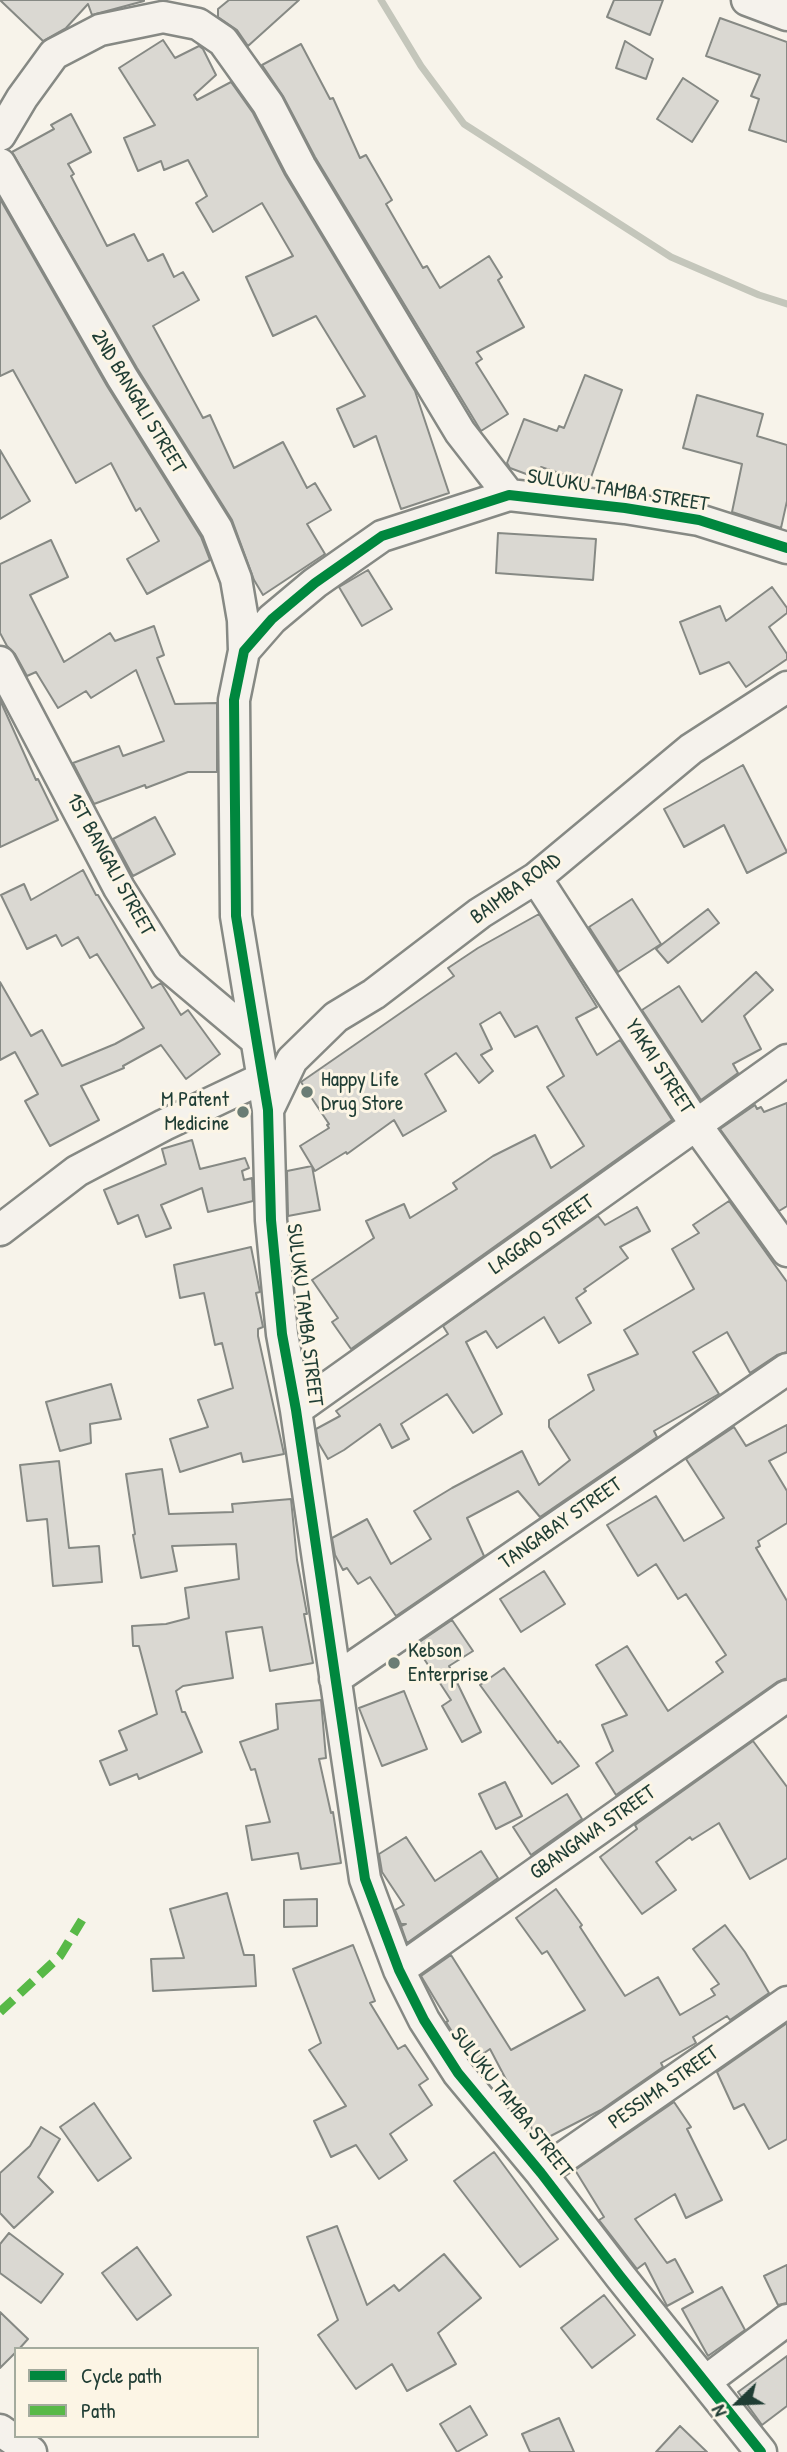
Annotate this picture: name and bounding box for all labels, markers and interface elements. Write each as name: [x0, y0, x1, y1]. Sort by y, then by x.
street label: 2ND BANGALI STREET: [85, 326, 191, 478]
street label: SULUKU TAMBA STREET: [525, 464, 711, 518]
street label: 1ST BANGALI STREET: [60, 789, 160, 941]
street label: BAIMBA ROAD: [466, 848, 566, 930]
street label: YAKAI STREET: [619, 1015, 699, 1119]
place label: Happy Life Drug Store: [321, 1067, 403, 1117]
marker: Happy Life Drug Store: [299, 1084, 315, 1100]
place label: M Patent Medicine: [161, 1087, 229, 1137]
marker: M Patent Medicine: [235, 1104, 251, 1120]
street label: LAGGAO STREET: [485, 1190, 599, 1280]
street label: SULUKU TAMBA STREET: [280, 1222, 328, 1408]
street label: TANGABAY STREET: [495, 1472, 627, 1576]
place label: Kebson Enterprise: [408, 1638, 489, 1688]
marker: Kebson Enterprise: [386, 1655, 402, 1671]
street label: GBANGAWA STREET: [525, 1780, 661, 1886]
street label: SULUKU TAMBA STREET: [445, 2023, 577, 2183]
street label: PESSIMA STREET: [604, 2041, 724, 2135]
legend: [14, 2347, 259, 2438]
text: Cycle path: [81, 2361, 162, 2390]
north arrow: [703, 2368, 773, 2438]
text: Path: [81, 2396, 115, 2425]
text: N: [705, 2401, 733, 2421]

